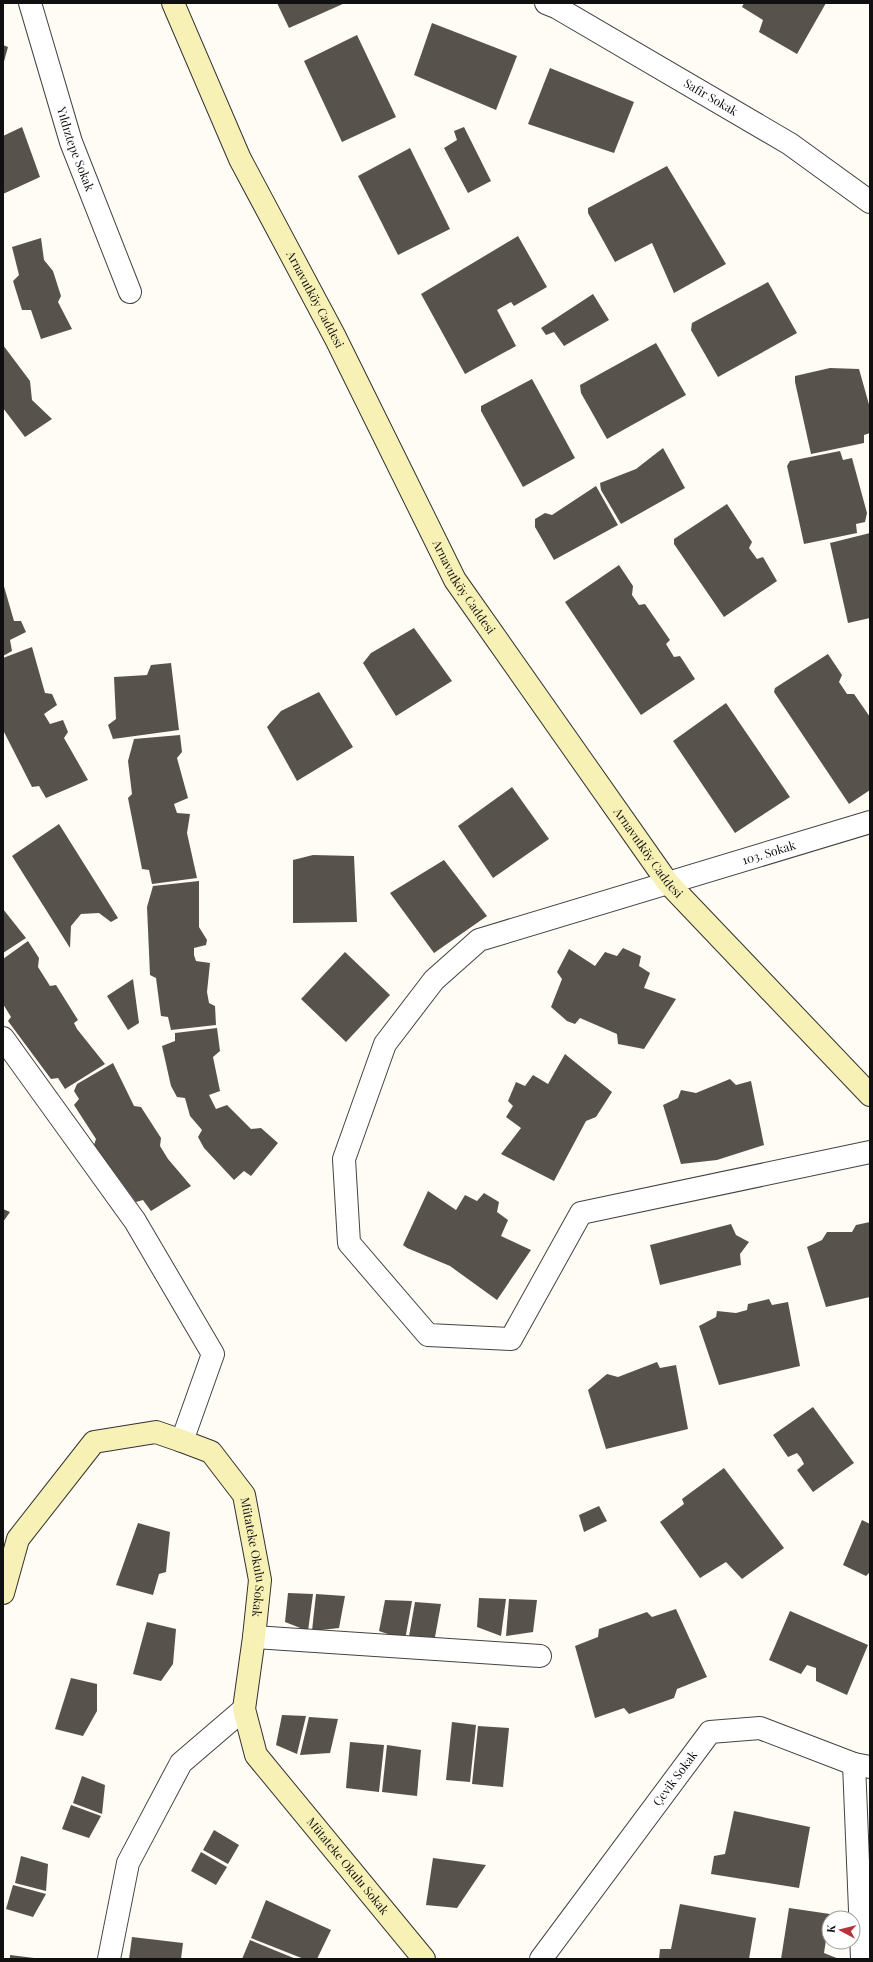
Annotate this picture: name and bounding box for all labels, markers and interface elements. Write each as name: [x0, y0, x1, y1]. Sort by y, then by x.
street label: Safir Sokak: [681, 75, 741, 119]
street label: Yıldıztepe Sokak: [54, 104, 99, 193]
street label: Arnavutköy Caddesi: [283, 247, 348, 351]
street label: Arnavutköy Caddesi: [429, 536, 500, 637]
street label: Arnavutköy Caddesi: [610, 804, 687, 901]
street label: 103. Sokak: [740, 836, 798, 868]
street label: Mütateke Okulu Sokak: [238, 1496, 269, 1618]
street label: Çevik Sokak: [649, 1747, 701, 1809]
street label: Mütateke Okulu Sokak: [304, 1814, 393, 1918]
north arrow: [821, 1910, 861, 1950]
text: K: [823, 1924, 839, 1934]

